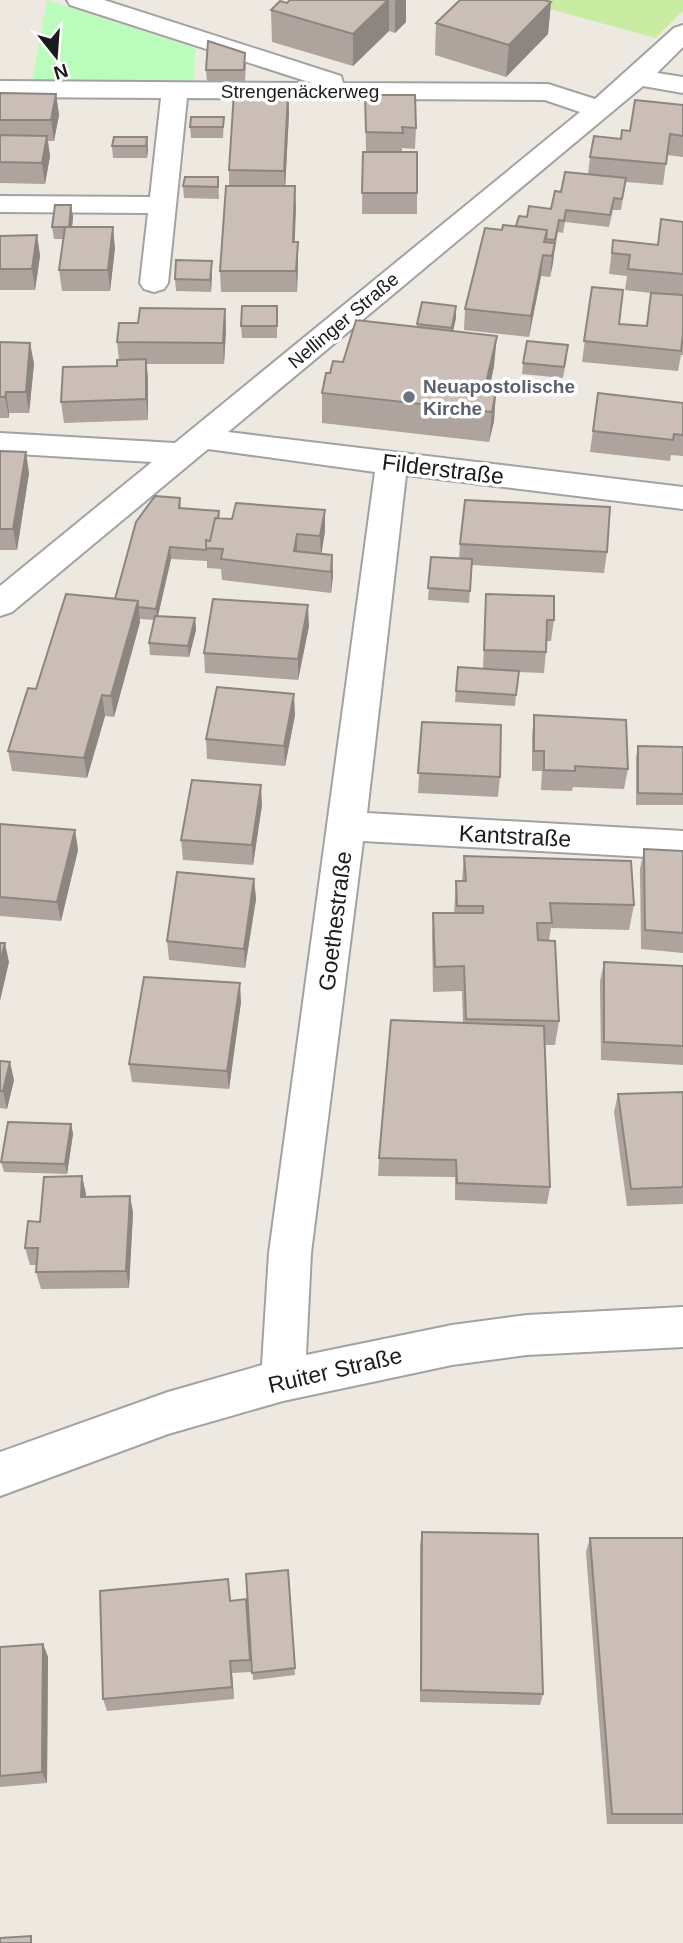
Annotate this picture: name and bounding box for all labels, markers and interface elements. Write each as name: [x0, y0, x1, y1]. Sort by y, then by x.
north arrow: [21, 21, 91, 91]
text: N: [51, 60, 70, 84]
street label: Strengenäckerweg: [221, 81, 379, 102]
street label: Nellinger Straße: [284, 268, 403, 373]
place label: Neuapostolische Kirche: [423, 376, 575, 419]
marker: Neuapostolische Kirche: [401, 389, 417, 405]
street label: Filderstraße: [381, 449, 505, 489]
street label: Kantstraße: [458, 820, 572, 852]
street label: Goethestraße: [314, 850, 356, 992]
street label: Ruiter Straße: [265, 1342, 405, 1398]

